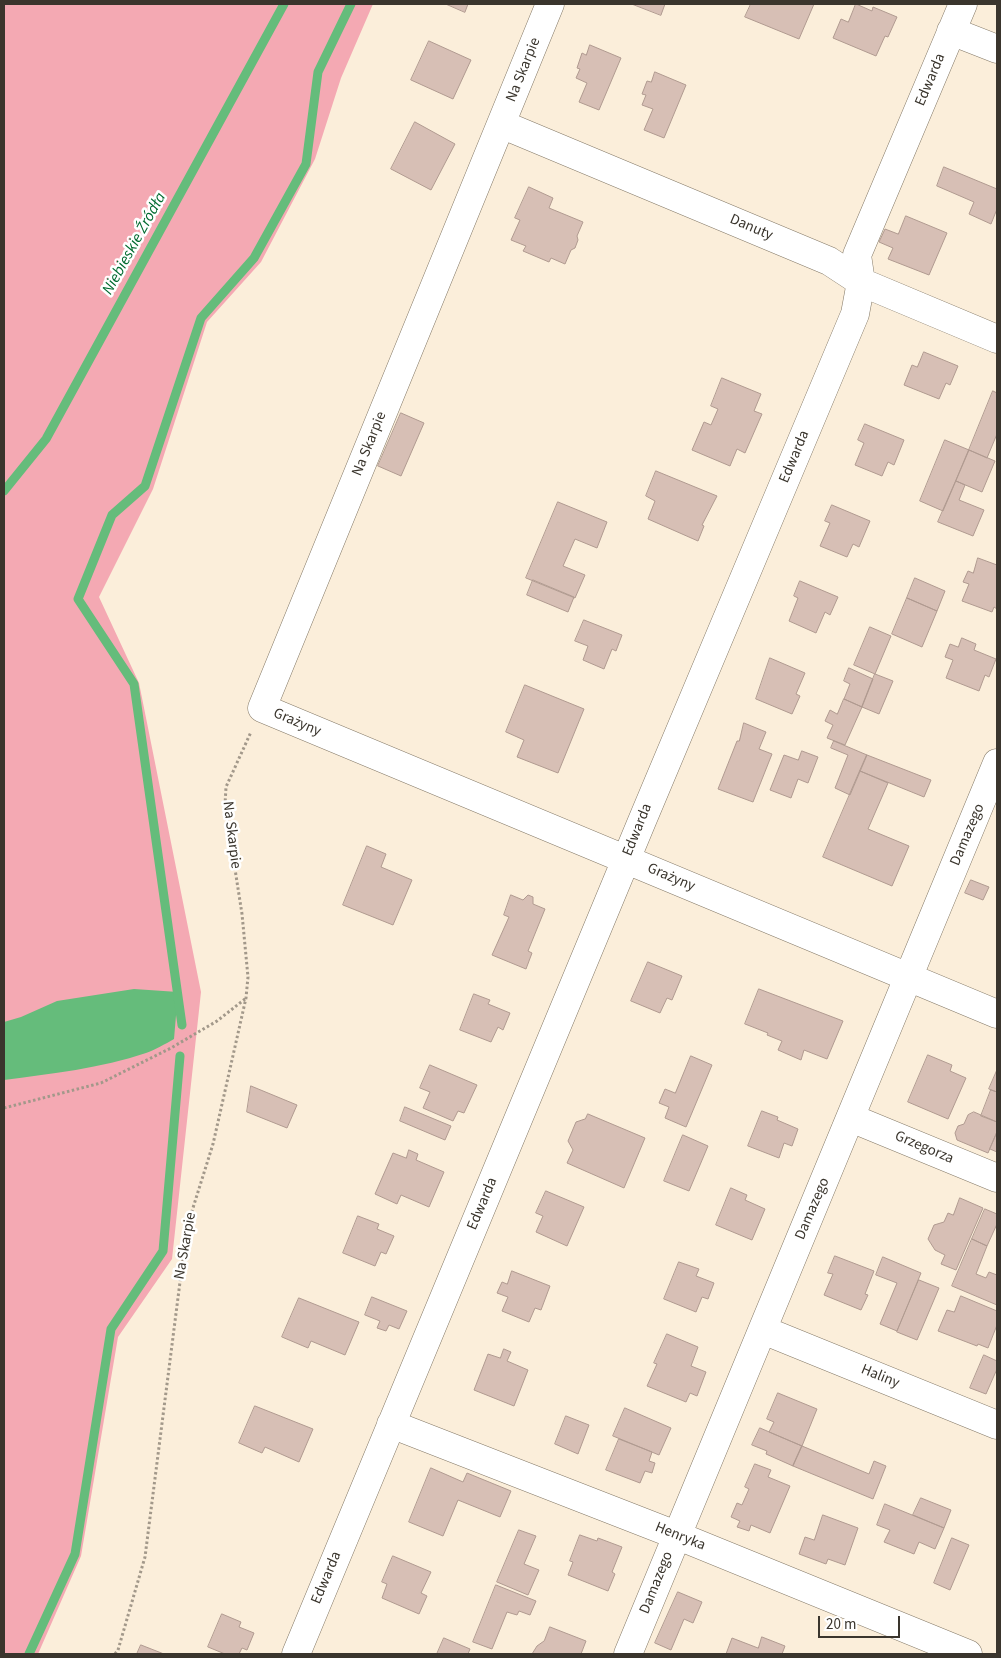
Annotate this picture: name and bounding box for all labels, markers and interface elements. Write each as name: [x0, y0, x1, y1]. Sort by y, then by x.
street label: Na Skarpie: [503, 35, 545, 105]
street label: Edwarda: [912, 51, 950, 109]
water label: Niebieskie Źródła: [99, 190, 171, 298]
street label: Danuty: [727, 211, 775, 245]
street label: Na Skarpie: [349, 409, 391, 479]
street label: Edwarda: [776, 428, 814, 486]
street label: Grażyny: [270, 705, 324, 741]
street label: Na Skarpie: [218, 800, 244, 870]
street label: Edwarda: [619, 801, 657, 859]
street label: Damazego: [947, 801, 989, 869]
street label: Grażyny: [644, 860, 698, 896]
street label: Grzegorza: [892, 1128, 956, 1168]
street label: Edwarda: [464, 1175, 502, 1233]
street label: Damazego: [792, 1175, 834, 1243]
street label: Na Skarpie: [171, 1211, 201, 1281]
street label: Haliny: [858, 1361, 902, 1393]
street label: Henryka: [652, 1519, 708, 1555]
street label: Edwarda: [308, 1549, 346, 1607]
street label: Damazego: [636, 1549, 678, 1617]
scale bar: [821, 1606, 904, 1638]
text: 20 m: [826, 1614, 856, 1635]

